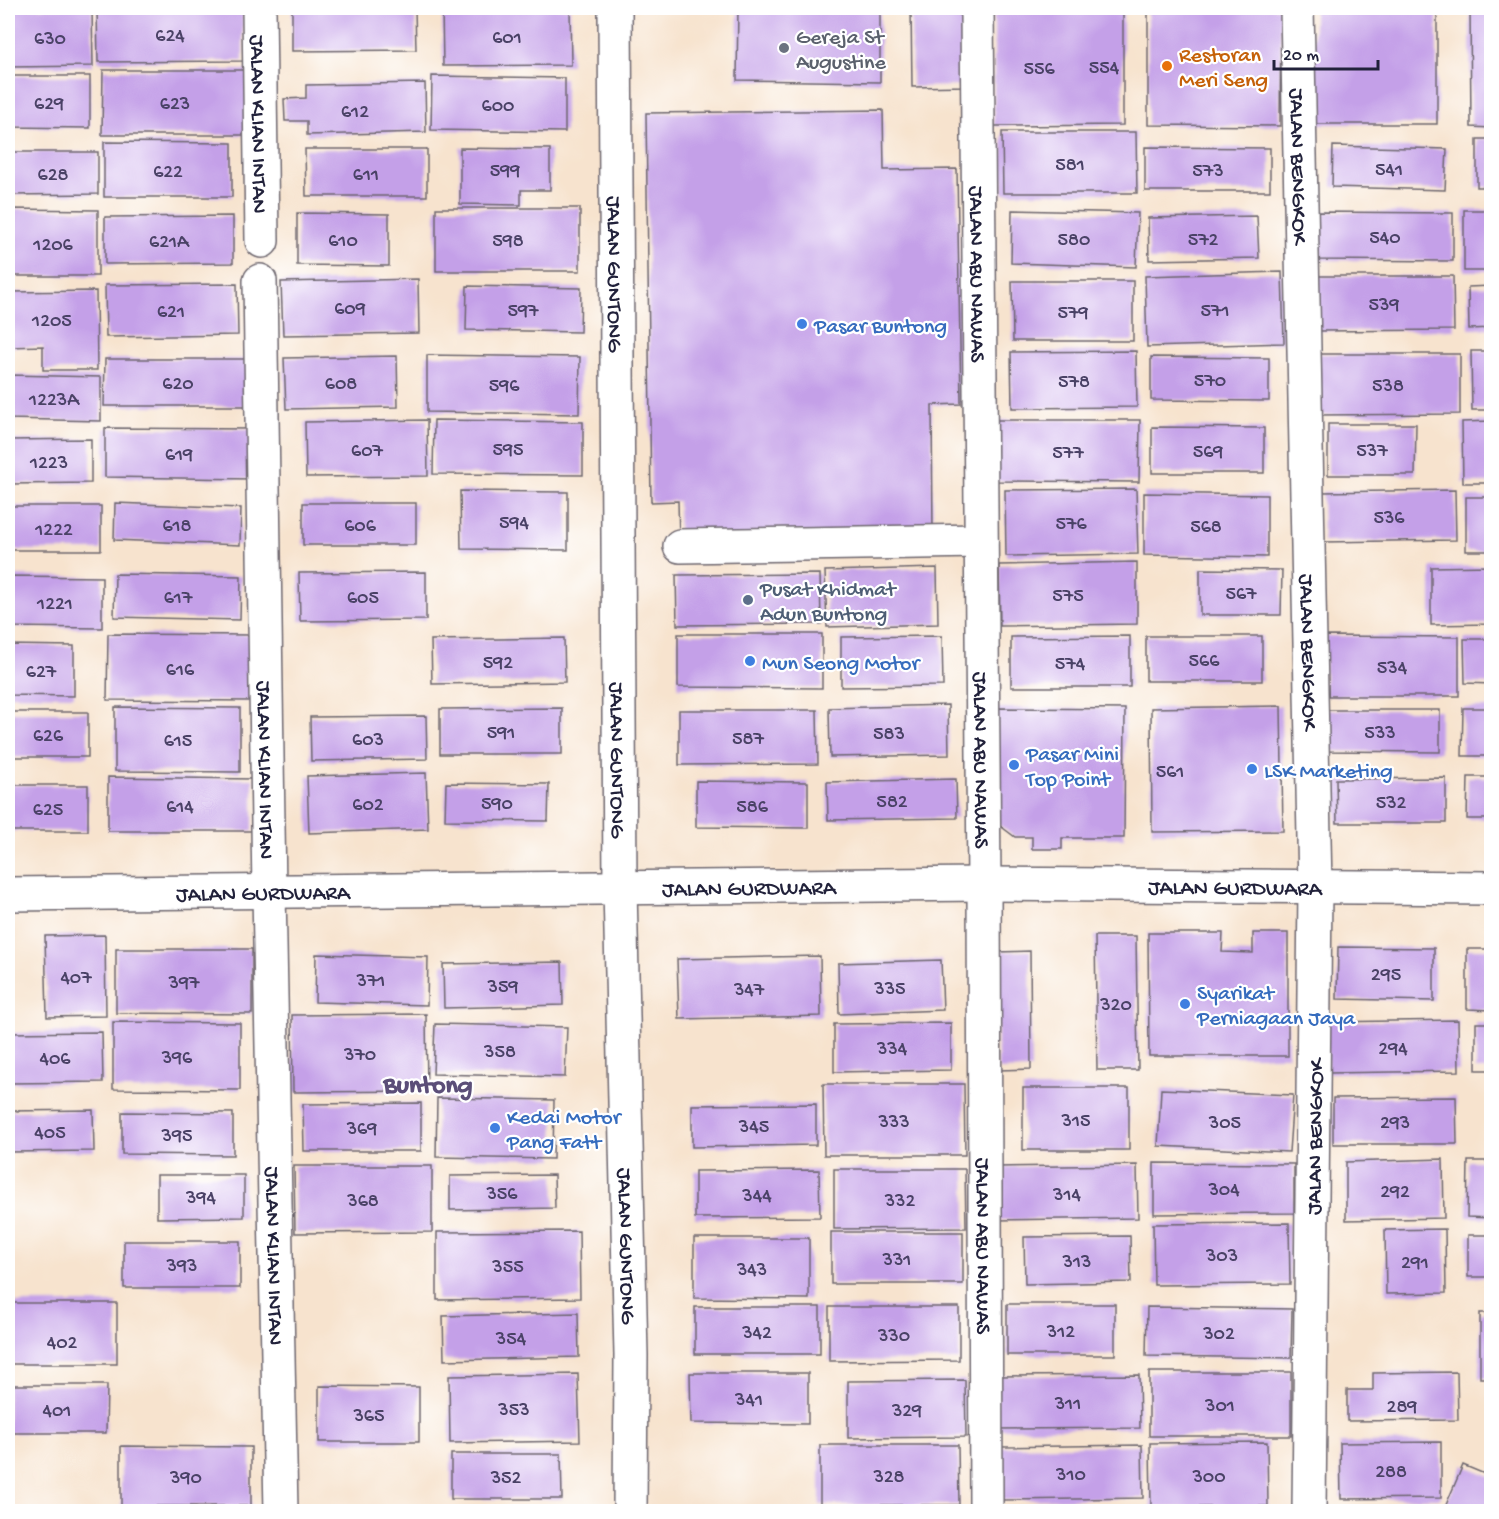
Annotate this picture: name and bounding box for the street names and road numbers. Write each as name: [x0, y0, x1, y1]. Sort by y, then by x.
street label: JALAN KLIAN INTAN: [242, 34, 271, 214]
street label: JALAN BENGKOK: [1282, 88, 1311, 247]
street label: JALAN ABU NAWAS: [961, 186, 989, 363]
street label: JALAN GUNTONG: [599, 196, 626, 353]
street label: JALAN BENGKOK: [1292, 574, 1321, 733]
street label: JALAN ABU NAWAS: [965, 672, 993, 849]
street label: JALAN KLIAN INTAN: [249, 680, 278, 860]
street label: JALAN GUNTONG: [602, 682, 629, 839]
street label: JALAN GURDWARA: [1148, 876, 1323, 904]
street label: JALAN GURDWARA: [662, 877, 837, 904]
street label: JALAN GURDWARA: [176, 881, 351, 909]
street label: JALAN BENGKOK: [1303, 1056, 1331, 1215]
street label: JALAN ABU NAWAS: [968, 1158, 994, 1335]
street label: JALAN KLIAN INTAN: [257, 1166, 287, 1346]
street label: JALAN GUNTONG: [610, 1168, 639, 1325]

